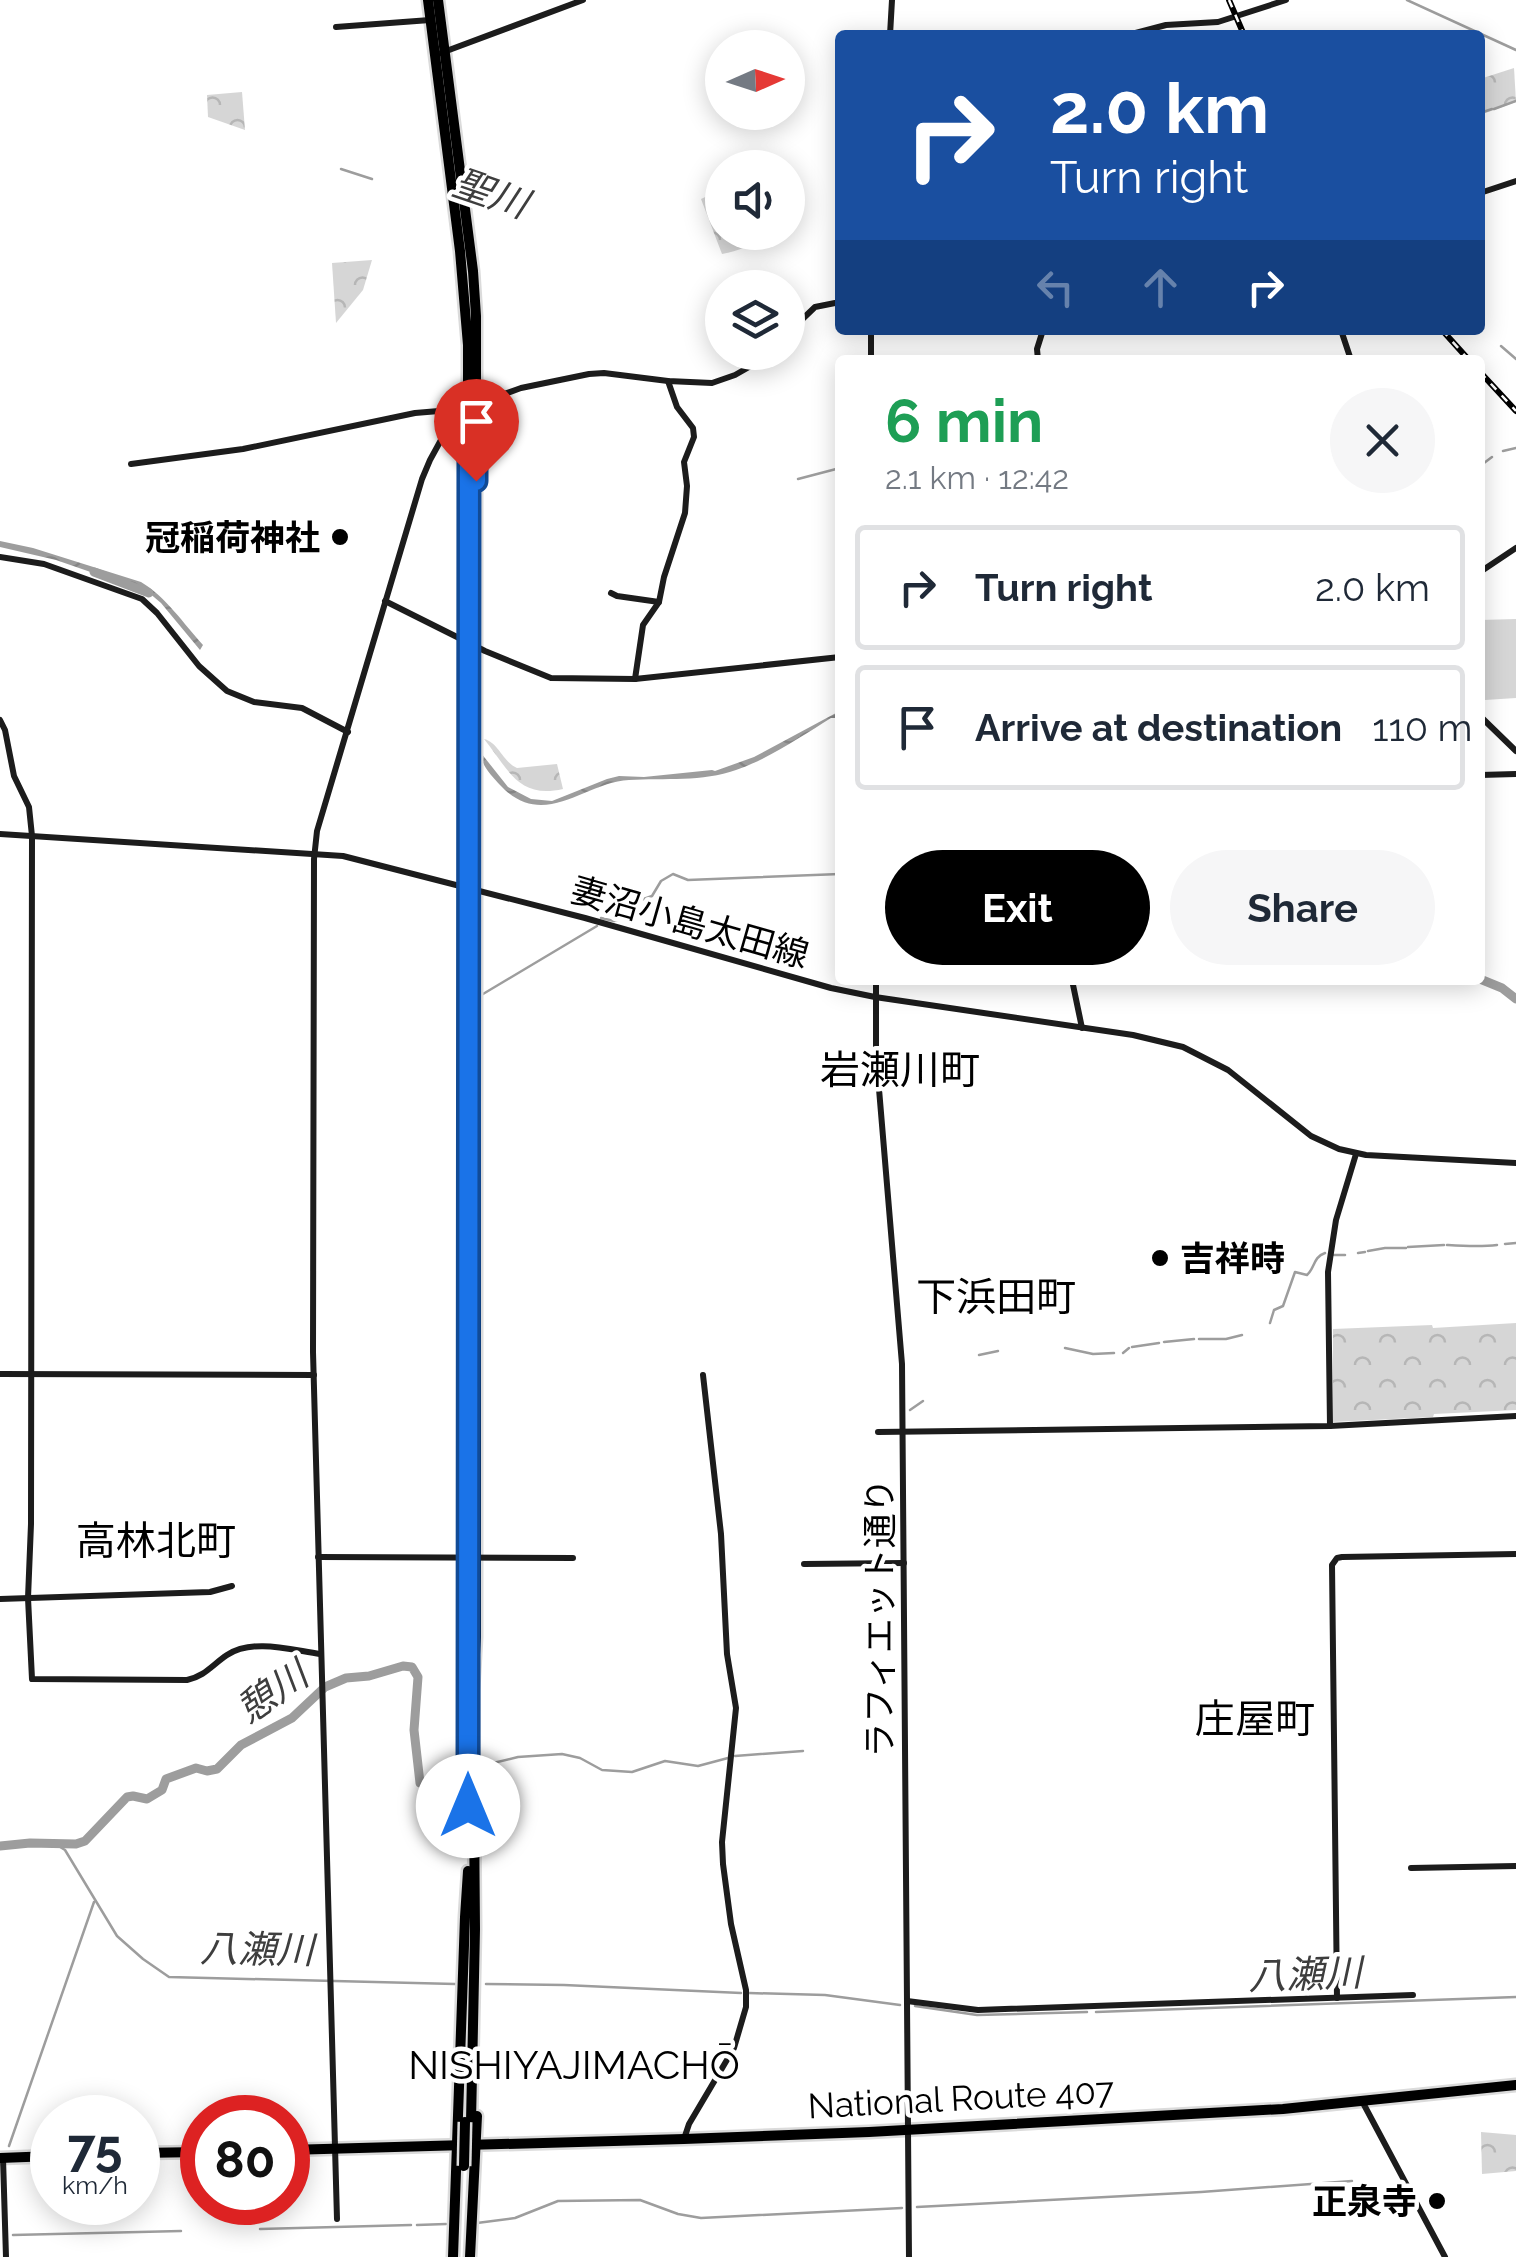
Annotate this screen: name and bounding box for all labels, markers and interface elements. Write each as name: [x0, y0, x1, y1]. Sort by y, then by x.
north arrow: [705, 30, 805, 130]
map controls: [705, 30, 805, 370]
text: 2.0 km: [1050, 67, 1269, 149]
icon: right: [885, 70, 1015, 200]
button: sound: [705, 150, 805, 250]
text: Turn right: [1050, 151, 1248, 204]
water label: 聖川: [448, 159, 538, 228]
icon: left: [1028, 260, 1083, 315]
icon: ahead: [1133, 260, 1188, 315]
icon: right: [1238, 260, 1293, 315]
button: layers: [705, 270, 805, 370]
pin: [434, 379, 519, 482]
text: 6 min: [885, 386, 1043, 456]
button: close: [1330, 388, 1435, 493]
icon: arrive: [449, 394, 504, 449]
text: 2.1 km · 12:42: [885, 459, 1069, 496]
place label: 冠稲荷神社: [145, 517, 320, 558]
marker: 冠稲荷神社: [329, 526, 351, 548]
icon: right: [890, 560, 945, 615]
text: Turn right: [975, 565, 1152, 610]
text: 2.0 km: [1315, 565, 1430, 610]
icon: arrive: [890, 700, 945, 755]
text: Arrive at destination: [975, 705, 1342, 750]
text: 110 m: [1372, 705, 1473, 750]
button: Exit: [885, 850, 1150, 965]
button: Share: [1170, 850, 1435, 965]
street label: 妻沼小島太田線: [567, 869, 813, 975]
district label: 岩瀬川町: [820, 1046, 980, 1093]
place label: 吉祥時: [1180, 1238, 1285, 1279]
marker: 吉祥時: [1149, 1247, 1171, 1269]
district label: 下浜田町: [916, 1273, 1076, 1320]
street label: ラフィエット通り: [859, 1478, 900, 1758]
district label: 高林北町: [76, 1517, 236, 1564]
water label: 憩川: [228, 1649, 319, 1732]
district label: 庄屋町: [1195, 1695, 1315, 1742]
position arrow: [416, 1754, 520, 1858]
water label: 八瀬川: [200, 1926, 318, 1973]
water label: 八瀬川: [1247, 1949, 1367, 1998]
district label: NISHIYAJIMACHŌ: [408, 2041, 740, 2088]
street label: National Route 407: [807, 2069, 1115, 2126]
speed limit sign: 80: [180, 2095, 310, 2225]
text: 75: [67, 2118, 123, 2177]
text: km/h: [62, 2170, 128, 2200]
place label: 正泉寺: [1312, 2181, 1417, 2222]
marker: 正泉寺: [1426, 2190, 1448, 2212]

